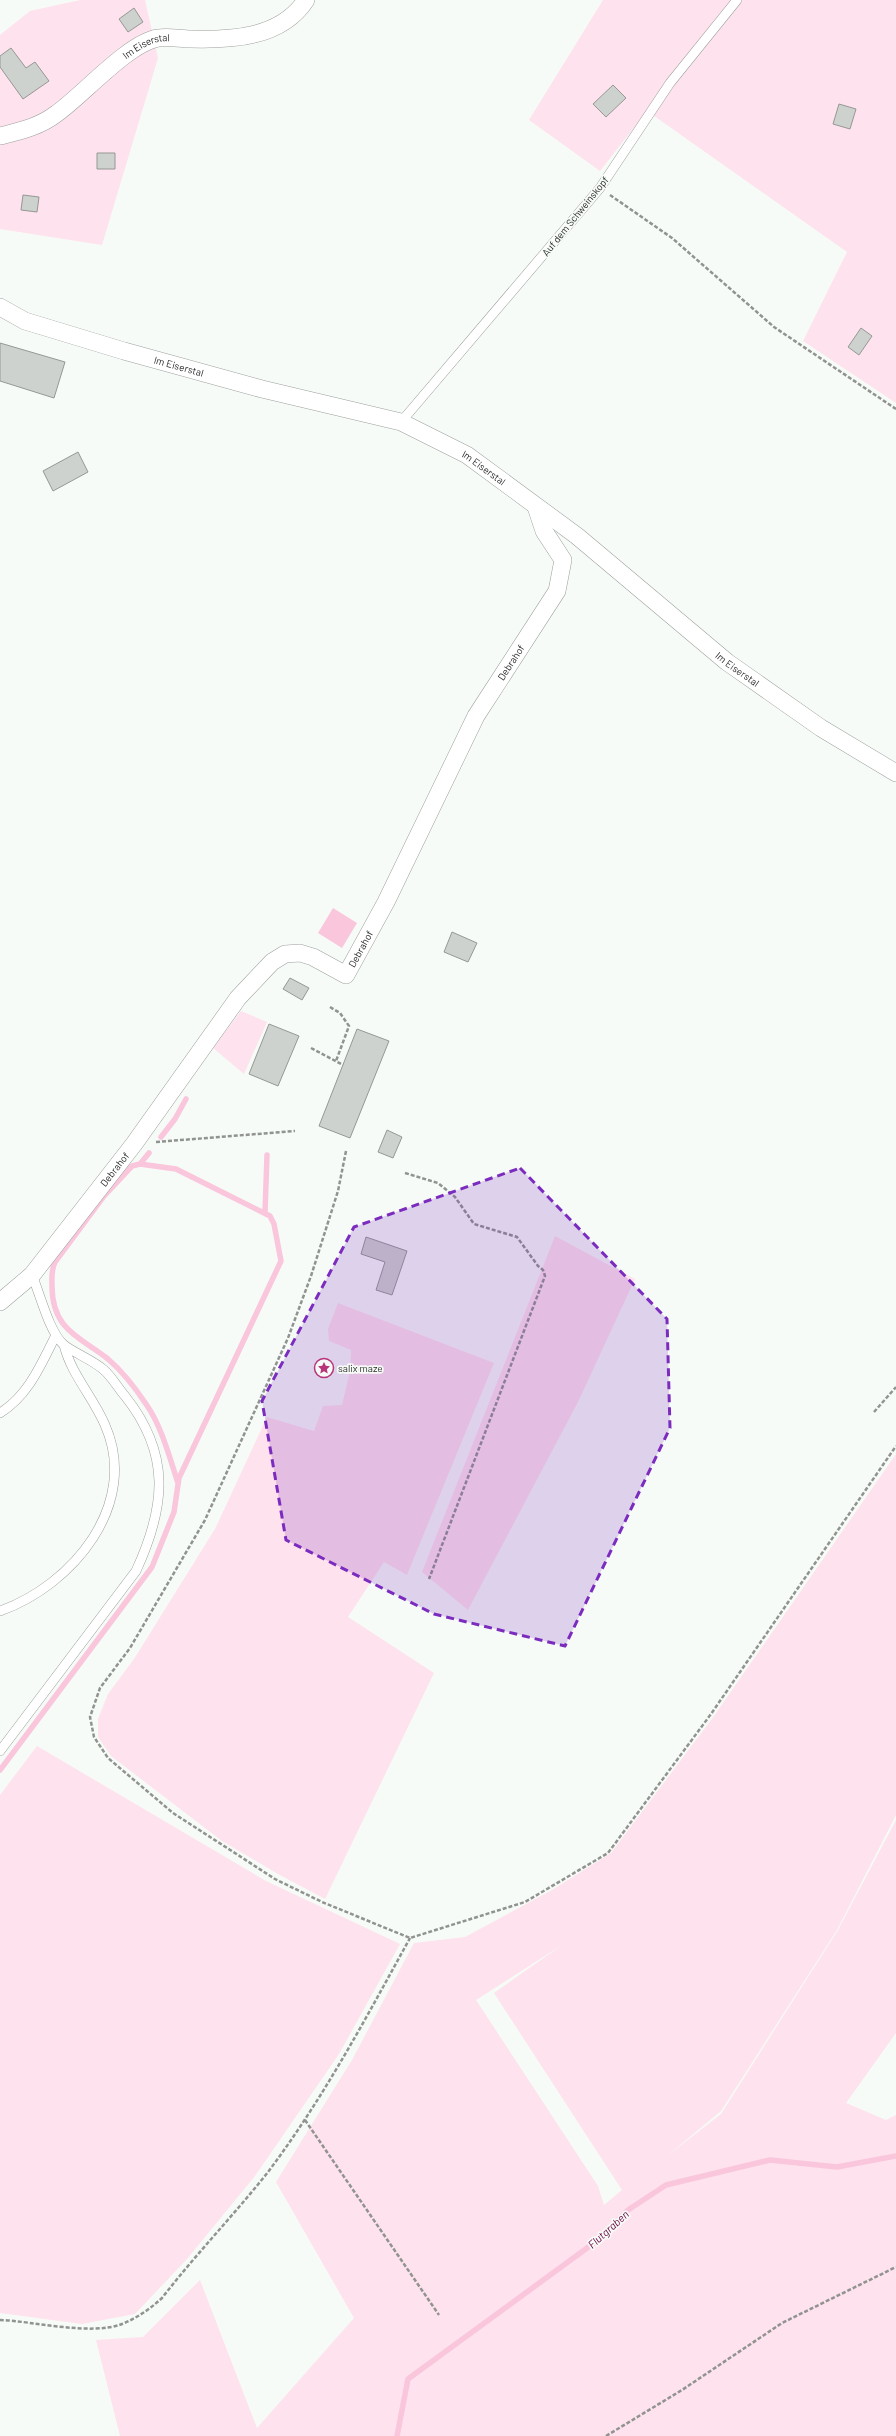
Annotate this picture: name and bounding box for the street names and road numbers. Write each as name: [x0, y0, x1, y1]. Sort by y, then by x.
street label: Im Eiserstal: [120, 31, 170, 61]
street label: Auf dem Schweinskopf: [539, 173, 611, 258]
street label: Im Eiserstal: [153, 354, 205, 379]
street label: Im Eiserstal: [460, 448, 508, 488]
street label: Debrahof: [495, 642, 527, 682]
street label: Im Eiserstal: [713, 649, 762, 689]
street label: Debrahof: [345, 928, 375, 969]
street label: Debrahof: [97, 1149, 132, 1189]

